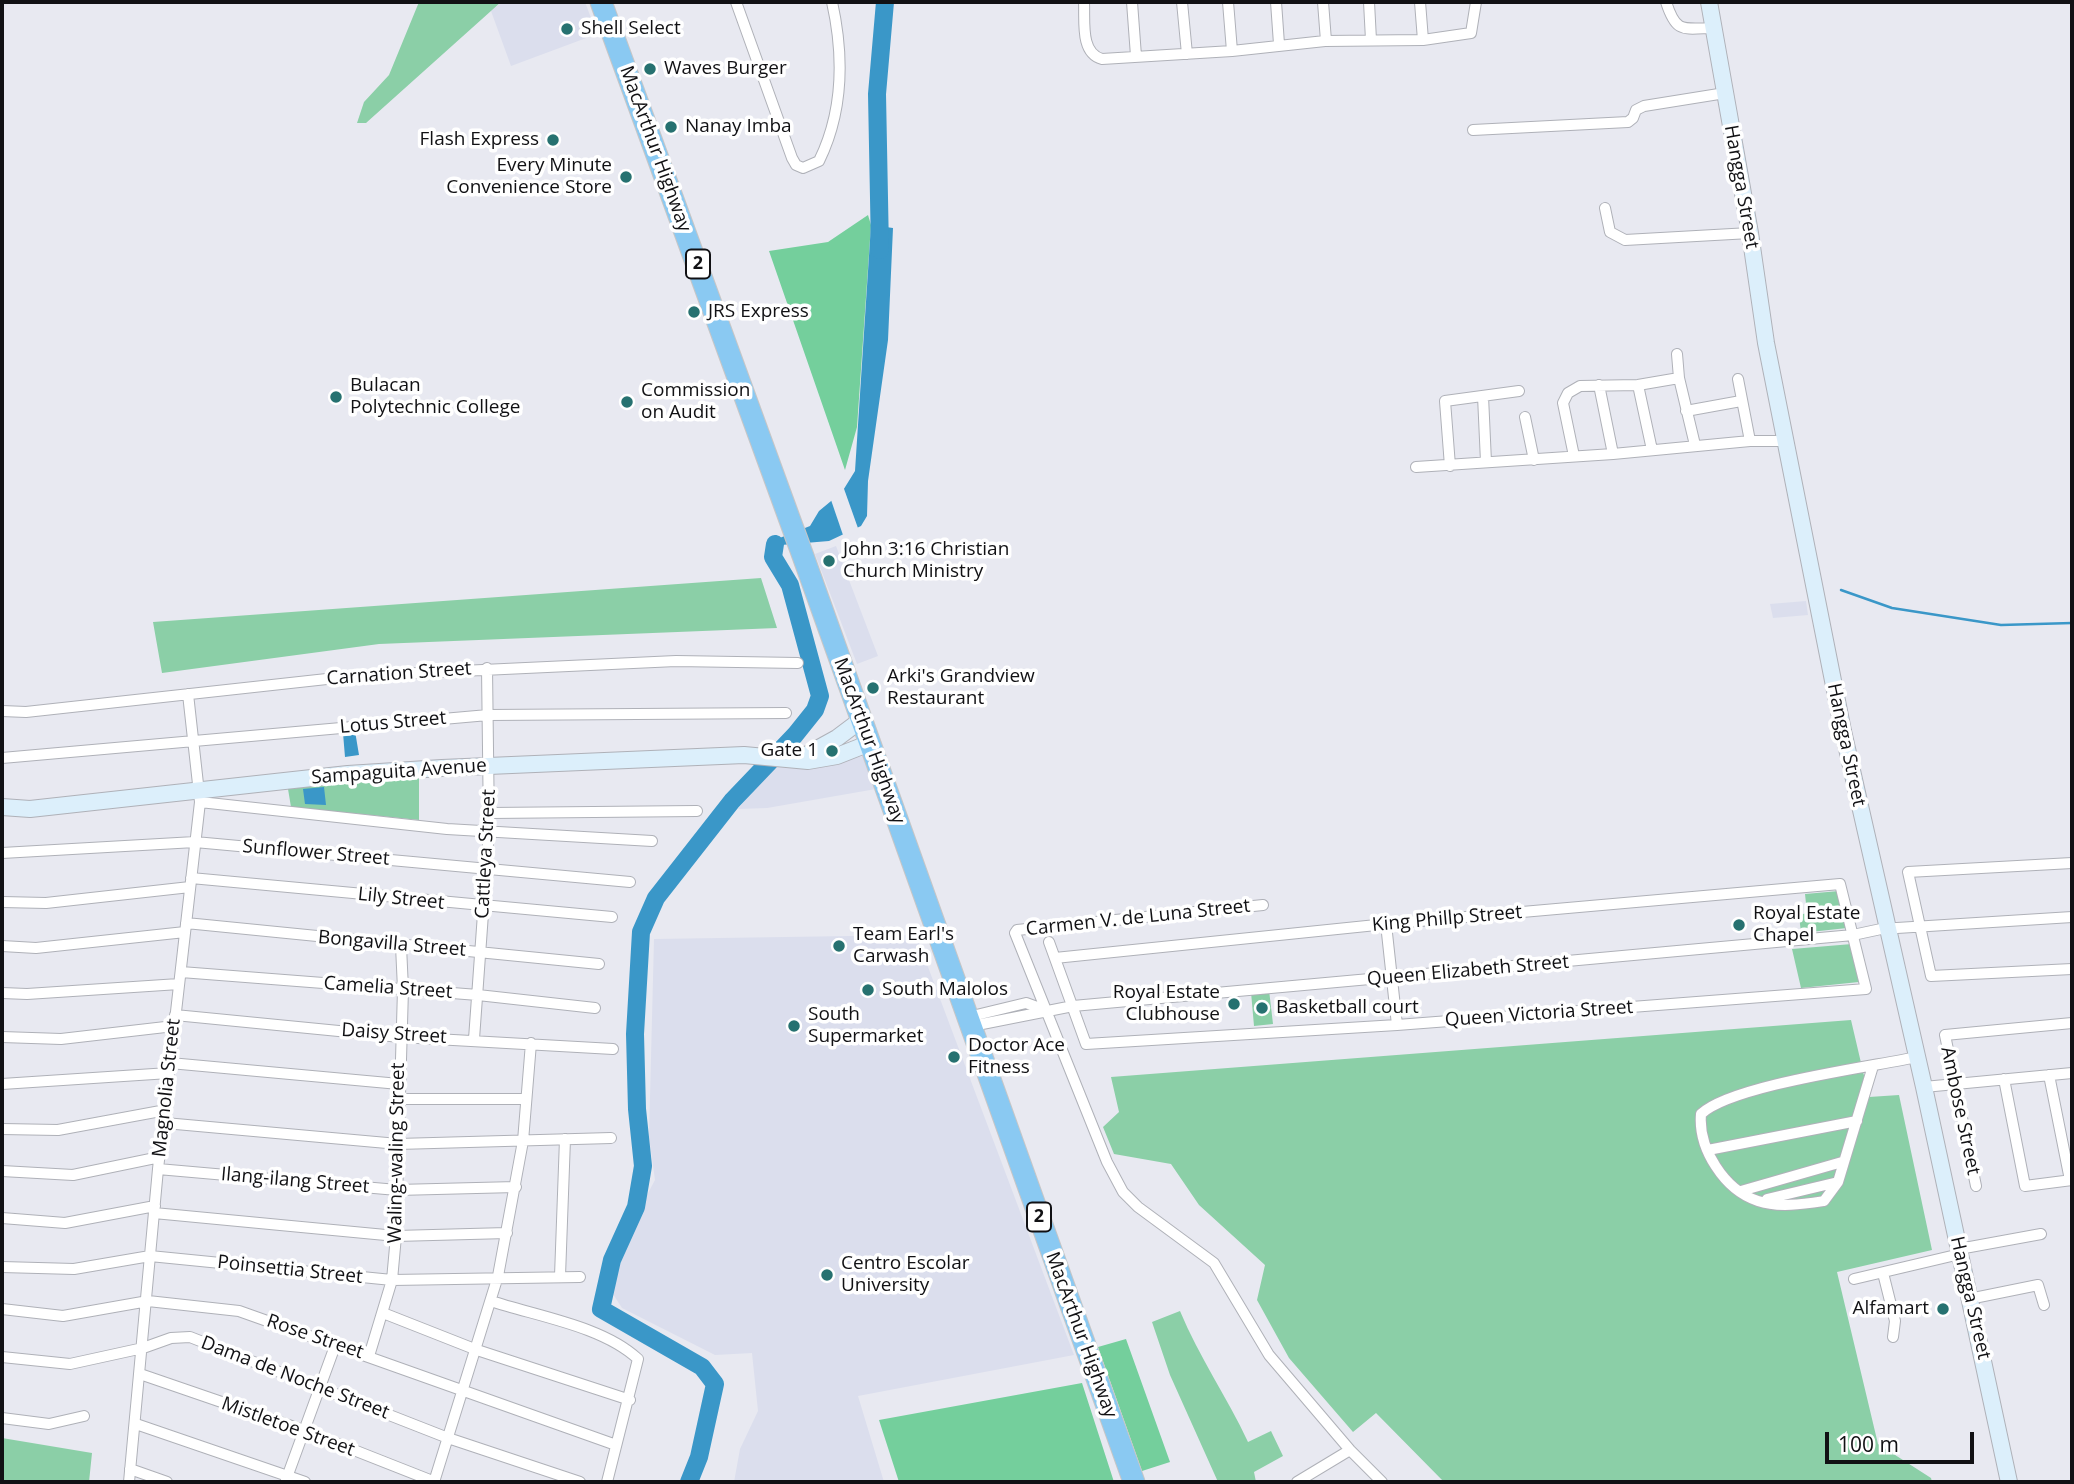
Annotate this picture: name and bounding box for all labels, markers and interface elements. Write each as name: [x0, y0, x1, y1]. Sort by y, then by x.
place label: Shell Select: [581, 18, 681, 40]
marker: Shell Select: [559, 21, 575, 37]
place label: Waves Burger: [664, 58, 787, 80]
marker: Waves Burger: [642, 61, 658, 77]
street label: MacArthur Highway: [614, 63, 696, 235]
place label: Nanay Imba: [685, 116, 792, 138]
marker: Nanay Imba: [663, 119, 679, 135]
street label: Hangga Street: [1719, 123, 1763, 251]
place label: Flash Express: [420, 129, 539, 151]
marker: Flash Express: [545, 132, 561, 148]
place label: Every Minute Convenience Store: [446, 155, 612, 199]
marker: Every Minute Convenience Store: [618, 169, 634, 185]
road number: 2: [686, 250, 710, 278]
place label: JRS Express: [708, 301, 809, 323]
marker: JRS Express: [686, 304, 702, 320]
place label: Bulacan Polytechnic College: [350, 375, 520, 419]
place label: Commission on Audit: [641, 380, 750, 424]
marker: Bulacan Polytechnic College: [328, 389, 344, 405]
marker: Commission on Audit: [619, 394, 635, 410]
place label: John 3:16 Christian Church Ministry: [843, 539, 1009, 583]
marker: John 3:16 Christian Church Ministry: [821, 553, 837, 569]
street label: MacArthur Highway: [828, 655, 910, 827]
street label: Carnation Street: [326, 658, 472, 690]
place label: Arki's Grandview Restaurant: [887, 666, 1035, 710]
marker: Arki's Grandview Restaurant: [865, 680, 881, 696]
street label: Hangga Street: [1822, 681, 1870, 809]
street label: Lotus Street: [339, 707, 447, 739]
place label: Gate 1: [760, 740, 818, 762]
marker: Gate 1: [824, 743, 840, 759]
street label: Sampaguita Avenue: [310, 754, 488, 790]
street label: Cattleya Street: [471, 789, 501, 919]
street label: Sunflower Street: [242, 835, 390, 871]
street label: Lily Street: [357, 883, 445, 915]
street label: Carmen V. de Luna Street: [1025, 895, 1251, 941]
street label: King Phillp Street: [1371, 901, 1523, 937]
place label: Royal Estate Chapel: [1753, 903, 1860, 947]
marker: Royal Estate Chapel: [1731, 917, 1747, 933]
place label: Team Earl's Carwash: [853, 924, 954, 968]
street label: Bongavilla Street: [317, 926, 467, 962]
marker: Team Earl's Carwash: [831, 938, 847, 954]
street label: Queen Elizabeth Street: [1366, 951, 1570, 991]
street label: Camelia Street: [323, 972, 453, 1004]
place label: South Malolos: [882, 979, 1008, 1001]
marker: South Malolos: [860, 982, 876, 998]
place label: Royal Estate Clubhouse: [1113, 982, 1220, 1026]
marker: Royal Estate Clubhouse: [1226, 996, 1242, 1012]
street label: Queen Victoria Street: [1444, 996, 1634, 1032]
place label: Basketball court: [1276, 997, 1419, 1019]
marker: Basketball court: [1254, 1000, 1270, 1016]
place label: South Supermarket: [808, 1004, 923, 1048]
street label: Magnolia Street: [148, 1018, 186, 1158]
marker: South Supermarket: [786, 1018, 802, 1034]
street label: Daisy Street: [340, 1019, 448, 1049]
place label: Doctor Ace Fitness: [968, 1035, 1065, 1079]
street label: Ambose Street: [1935, 1045, 1985, 1177]
marker: Doctor Ace Fitness: [946, 1049, 962, 1065]
street label: Waling-waling Street: [384, 1063, 410, 1243]
street label: Ilang-ilang Street: [220, 1163, 370, 1199]
road number: 2: [1027, 1202, 1051, 1232]
street label: Hangga Street: [1945, 1234, 1995, 1362]
street label: MacArthur Highway: [1040, 1249, 1122, 1421]
street label: Poinsettia Street: [216, 1251, 364, 1289]
place label: Centro Escolar University: [841, 1253, 969, 1297]
marker: Centro Escolar University: [819, 1267, 835, 1283]
place label: Alfamart: [1853, 1298, 1929, 1320]
marker: Alfamart: [1935, 1301, 1951, 1317]
street label: Rose Street: [264, 1310, 366, 1364]
street label: Dama de Noche Street: [198, 1332, 392, 1424]
street label: Mistletoe Street: [218, 1392, 358, 1462]
scale bar: [1829, 1418, 1978, 1462]
text: 100 m: [1838, 1430, 1899, 1458]

